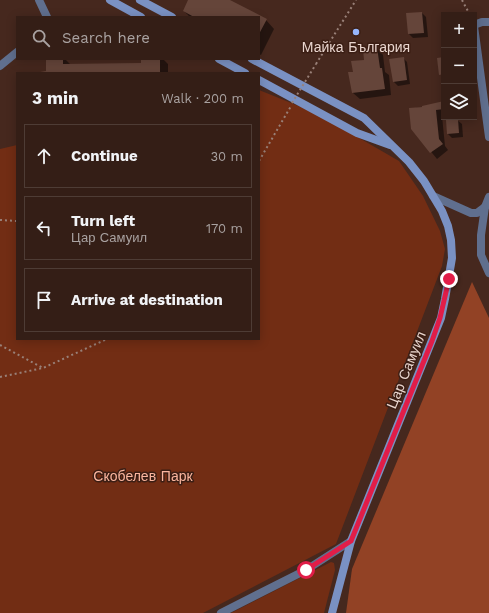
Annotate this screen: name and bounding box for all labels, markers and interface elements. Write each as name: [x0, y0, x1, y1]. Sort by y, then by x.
map controls: [441, 12, 477, 120]
button: +: [441, 12, 477, 48]
search box: [16, 16, 260, 60]
icon: search: [30, 27, 52, 49]
marker: Майка България: [351, 27, 361, 37]
text: Search here: [62, 29, 150, 47]
place label: Майка България: [302, 39, 410, 55]
button: −: [441, 48, 477, 84]
button: layers: [441, 84, 477, 120]
text: 3 min: [32, 88, 78, 108]
text: Walk · 200 m: [161, 91, 244, 106]
icon: ahead: [33, 145, 55, 167]
text: Continue: [71, 147, 138, 165]
text: 30 m: [211, 149, 243, 164]
text: Turn left: [71, 212, 135, 230]
icon: left: [33, 217, 55, 239]
text: 170 m: [206, 221, 243, 236]
text: Цар Самуил: [71, 230, 147, 245]
route end: [440, 270, 458, 288]
icon: arrive: [33, 289, 55, 311]
text: Arrive at destination: [71, 291, 223, 309]
street label: Цар Самуил: [383, 329, 429, 411]
park label: Скобелев Парк: [93, 468, 194, 484]
route start: [297, 561, 315, 579]

